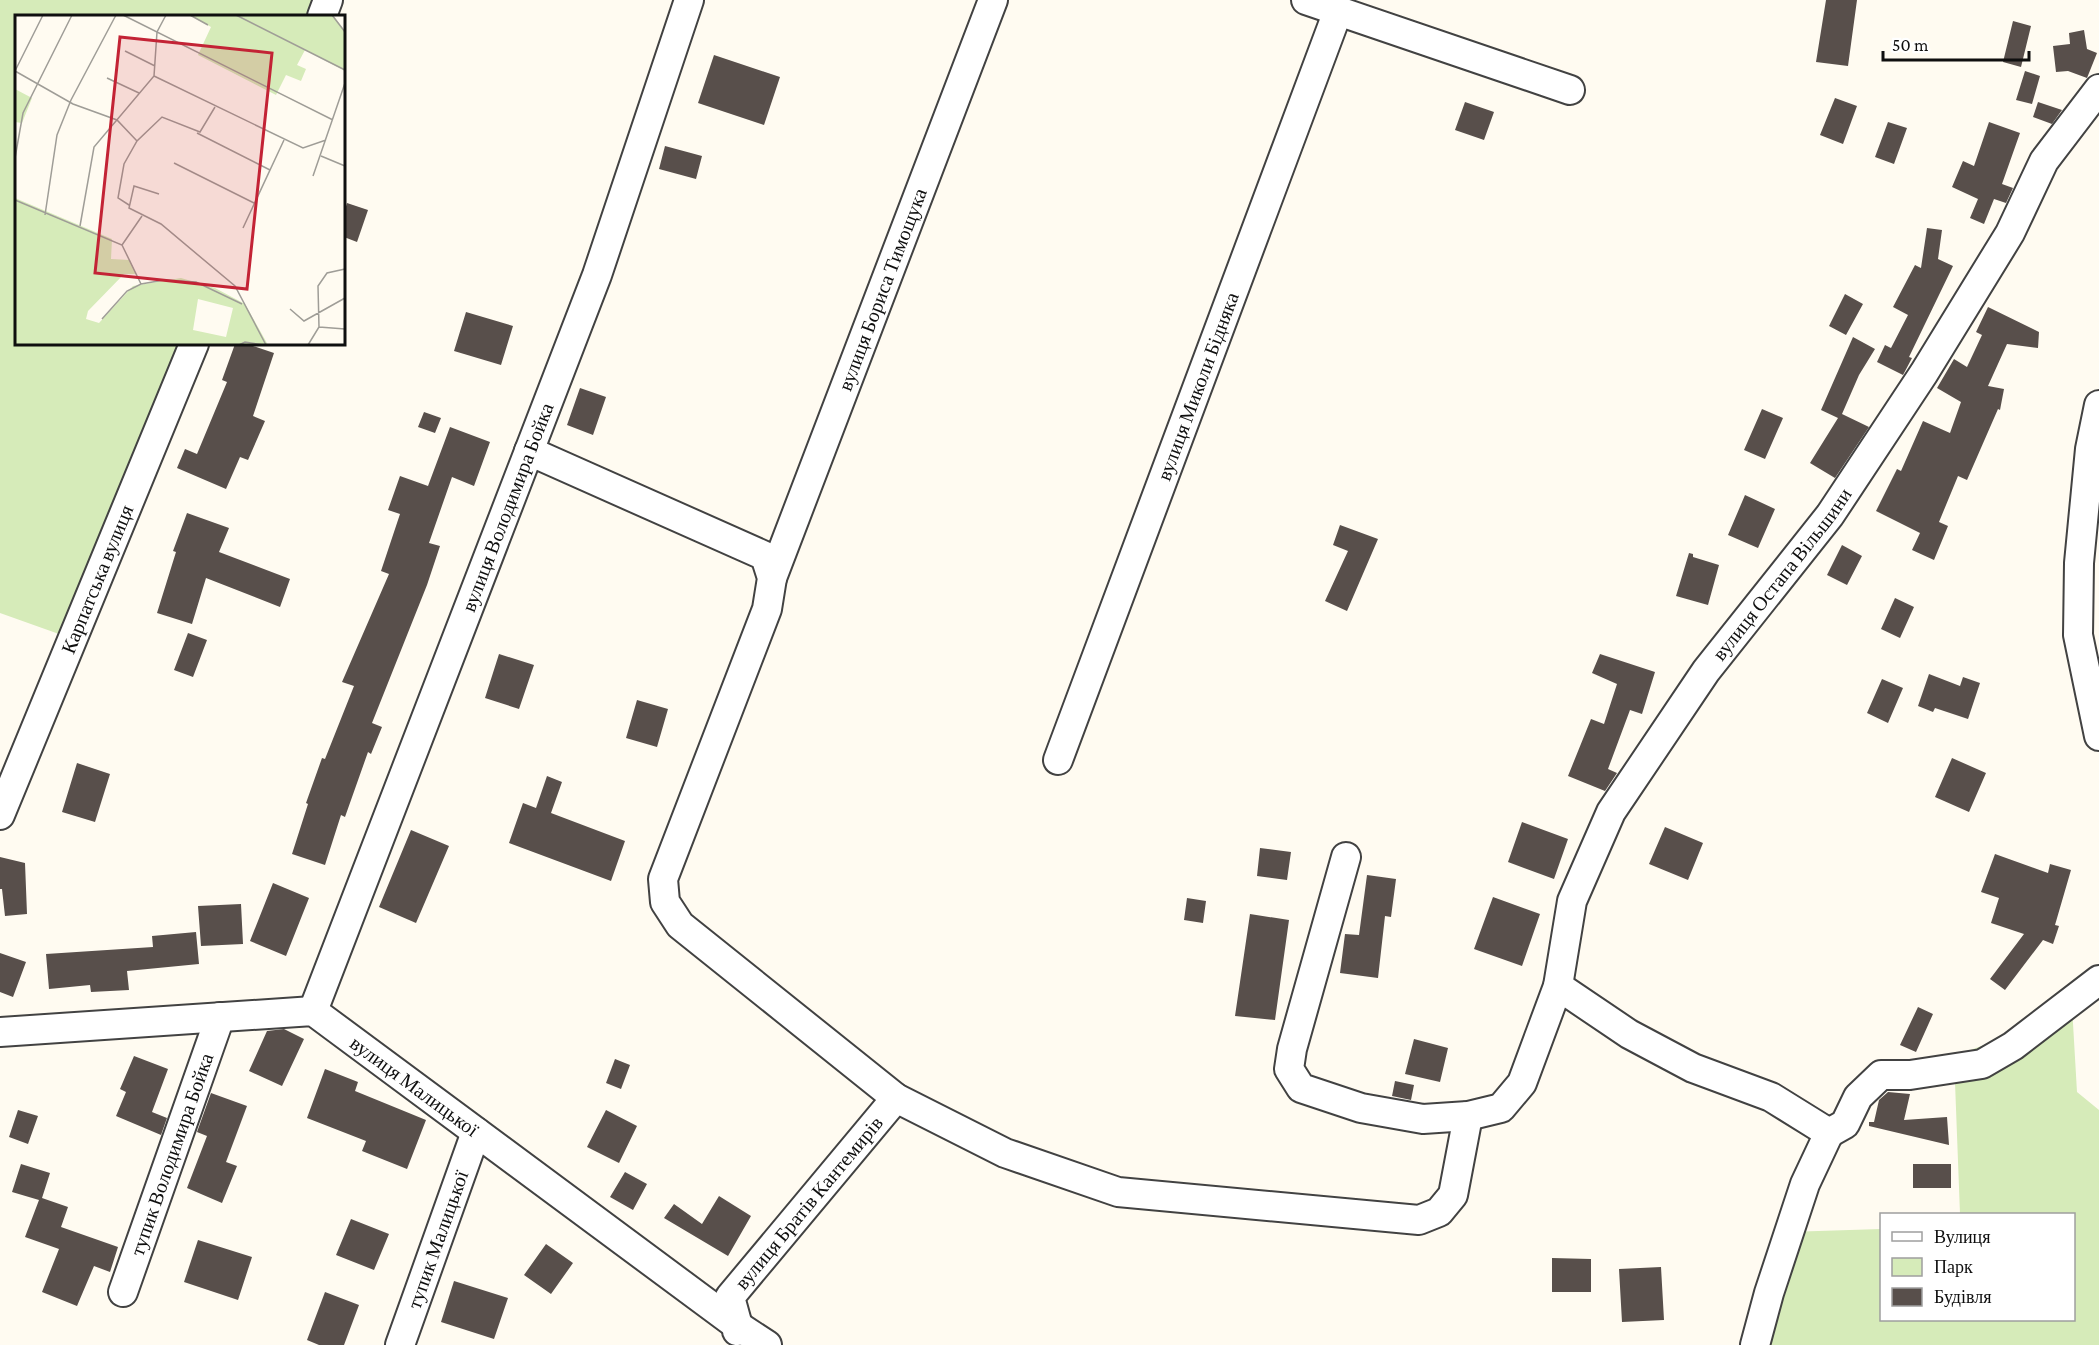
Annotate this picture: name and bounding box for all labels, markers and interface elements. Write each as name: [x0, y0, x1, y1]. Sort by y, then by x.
inset map: [15, 15, 345, 345]
scale bar: [1883, 24, 2028, 62]
text: 50 m: [1892, 35, 1929, 55]
street label: вулиця Бориса Тимощука: [834, 185, 931, 394]
street label: вулиця Миколи Бідняка: [1153, 289, 1243, 483]
street label: вулиця Володимира Бойка: [457, 400, 558, 615]
street label: вулиця Остапа Вільшини: [1708, 484, 1856, 664]
street label: Карпатська вулиця: [57, 502, 137, 657]
street label: вулиця Малицької: [346, 1032, 483, 1141]
street label: тупик Володимира Бойка: [126, 1050, 217, 1259]
street label: вулиця Братів Кантемирів: [730, 1112, 887, 1294]
street label: тупик Малицької: [403, 1167, 473, 1311]
legend: [1880, 1213, 2075, 1321]
text: Вулиця: [1934, 1227, 1991, 1247]
text: Парк: [1934, 1257, 1973, 1277]
text: Будівля: [1934, 1287, 1991, 1307]

